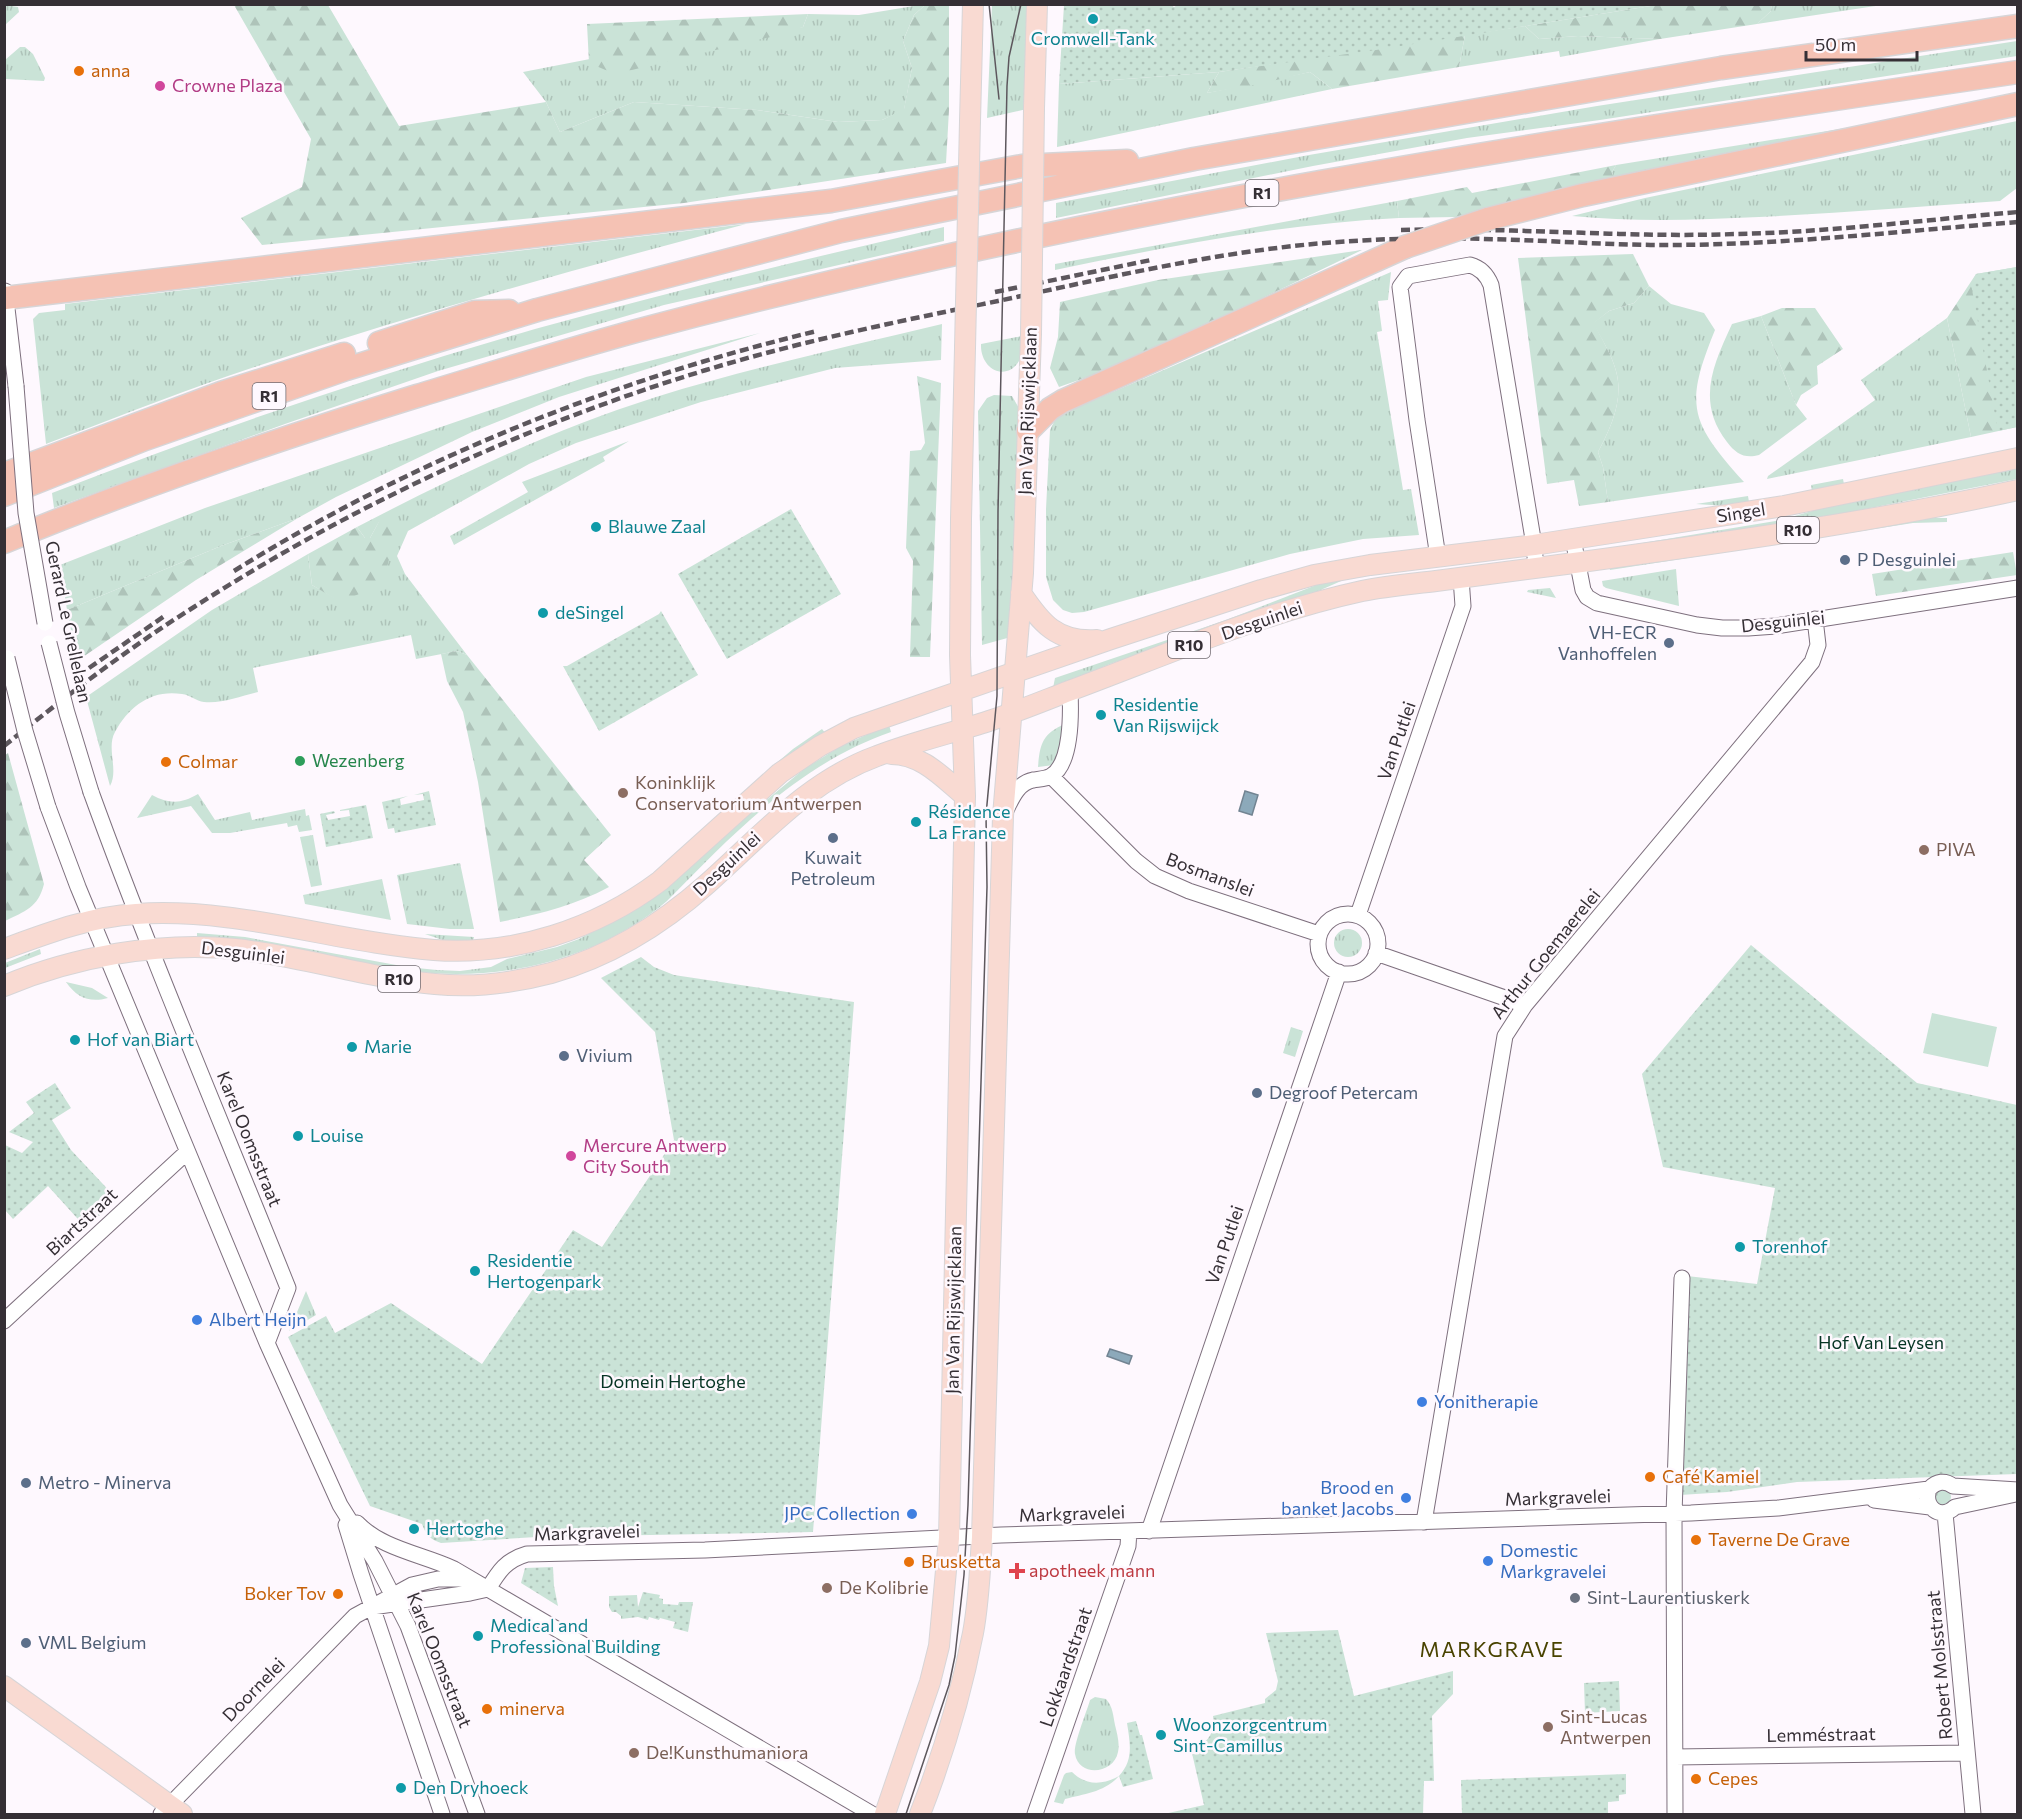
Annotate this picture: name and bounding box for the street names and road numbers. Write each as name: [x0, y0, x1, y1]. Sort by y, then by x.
road number: R1: [1246, 180, 1278, 206]
street label: Jan Van Rijswijcklaan: [1013, 326, 1041, 495]
road number: R1: [252, 383, 286, 409]
street label: Singel: [1715, 497, 1767, 527]
road number: R10: [1777, 517, 1819, 543]
street label: Gerard Le Grellelaan: [41, 539, 97, 705]
street label: Desguinlei: [1218, 596, 1305, 644]
street label: Desguinlei: [1740, 606, 1826, 636]
road number: R10: [1168, 632, 1210, 658]
street label: Van Putlei: [1372, 698, 1420, 783]
street label: Desguinlei: [688, 826, 765, 900]
street label: Bosmanslei: [1163, 847, 1258, 901]
street label: Arthur Goemaerelei: [1486, 884, 1604, 1023]
street label: Desguinlei: [200, 936, 286, 968]
road number: R10: [378, 966, 420, 992]
street label: Karel Oomsstraat: [213, 1068, 287, 1209]
street label: Biartstraat: [41, 1183, 121, 1260]
street label: Van Putlei: [1200, 1202, 1248, 1287]
street label: Jan Van Rijswijcklaan: [941, 1226, 965, 1394]
street label: Markgravelei: [1504, 1484, 1612, 1510]
street label: Markgravelei: [1018, 1500, 1126, 1526]
street label: Markgravelei: [533, 1519, 641, 1545]
street label: Karel Oomsstraat: [403, 1589, 477, 1730]
street label: Robert Molsstraat: [1922, 1590, 1956, 1741]
street label: Lokkaardstraat: [1034, 1604, 1096, 1730]
street label: Doornelei: [217, 1653, 289, 1726]
street label: Lemméstraat: [1766, 1722, 1876, 1746]

